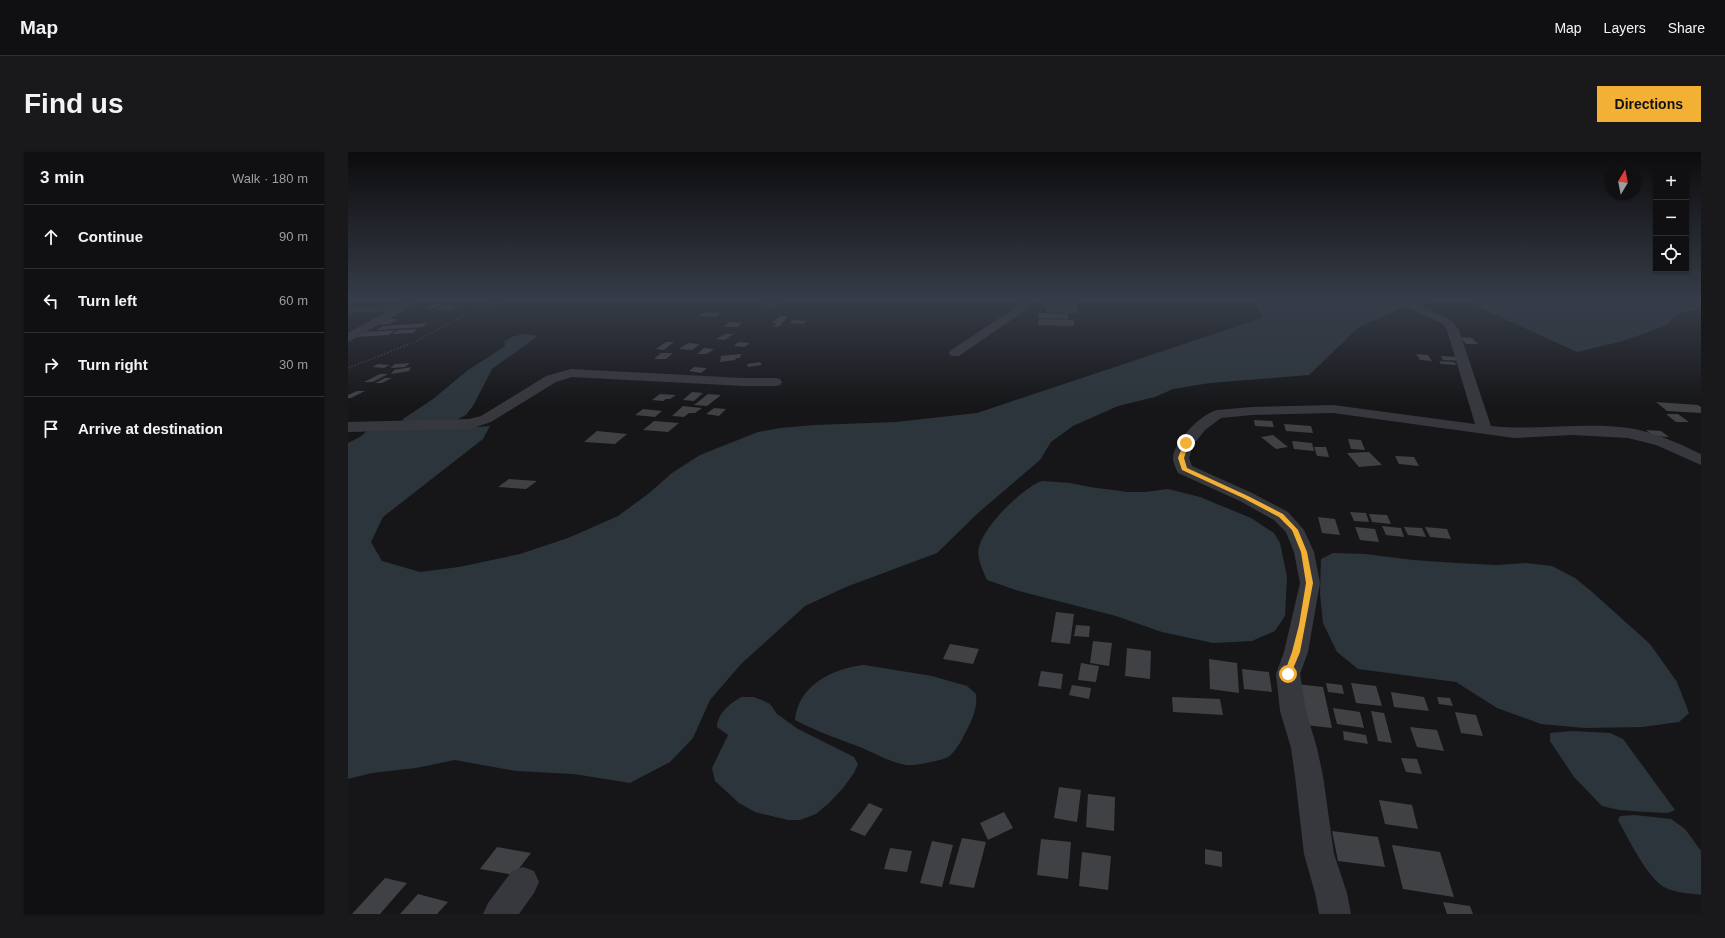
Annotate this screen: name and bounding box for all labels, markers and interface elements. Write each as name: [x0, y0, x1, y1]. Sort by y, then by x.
text: Map: [20, 17, 58, 38]
text: Map: [1554, 20, 1582, 36]
text: Layers: [1604, 20, 1646, 36]
text: Share: [1668, 20, 1705, 36]
button: Directions: [1597, 86, 1701, 122]
text: Find us: [24, 88, 124, 119]
north arrow: [1605, 164, 1641, 200]
map controls: [1653, 164, 1689, 272]
button: +: [1653, 164, 1689, 200]
text: 3 min: [40, 168, 84, 187]
text: Walk · 180 m: [232, 171, 308, 186]
button: −: [1653, 200, 1689, 236]
icon: ahead: [40, 226, 62, 248]
text: Continue: [78, 228, 143, 245]
text: 90 m: [279, 229, 308, 244]
button: locate: [1653, 236, 1689, 272]
icon: left: [40, 290, 62, 312]
text: Turn left: [78, 292, 137, 309]
text: 60 m: [279, 293, 308, 308]
icon: right: [40, 354, 62, 376]
text: Turn right: [78, 356, 148, 373]
text: 30 m: [279, 357, 308, 372]
icon: arrive: [40, 418, 62, 440]
text: Arrive at destination: [78, 420, 223, 437]
route end: [1177, 434, 1195, 452]
route start: [1279, 665, 1297, 683]

